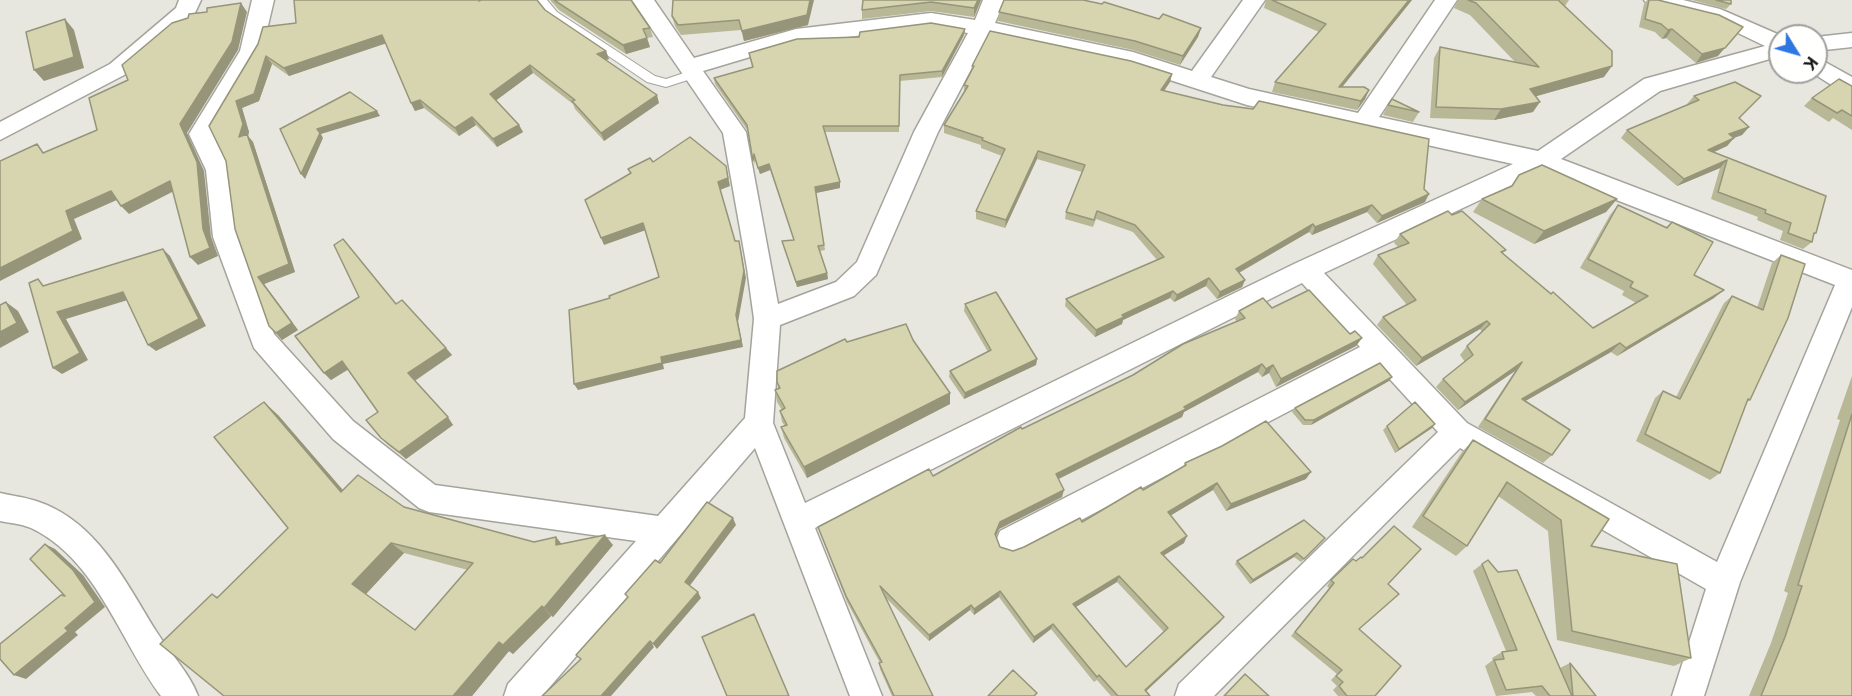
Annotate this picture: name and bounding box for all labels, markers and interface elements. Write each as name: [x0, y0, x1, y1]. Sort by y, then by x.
north arrow: [1768, 24, 1828, 84]
text: K: [1799, 53, 1822, 74]

